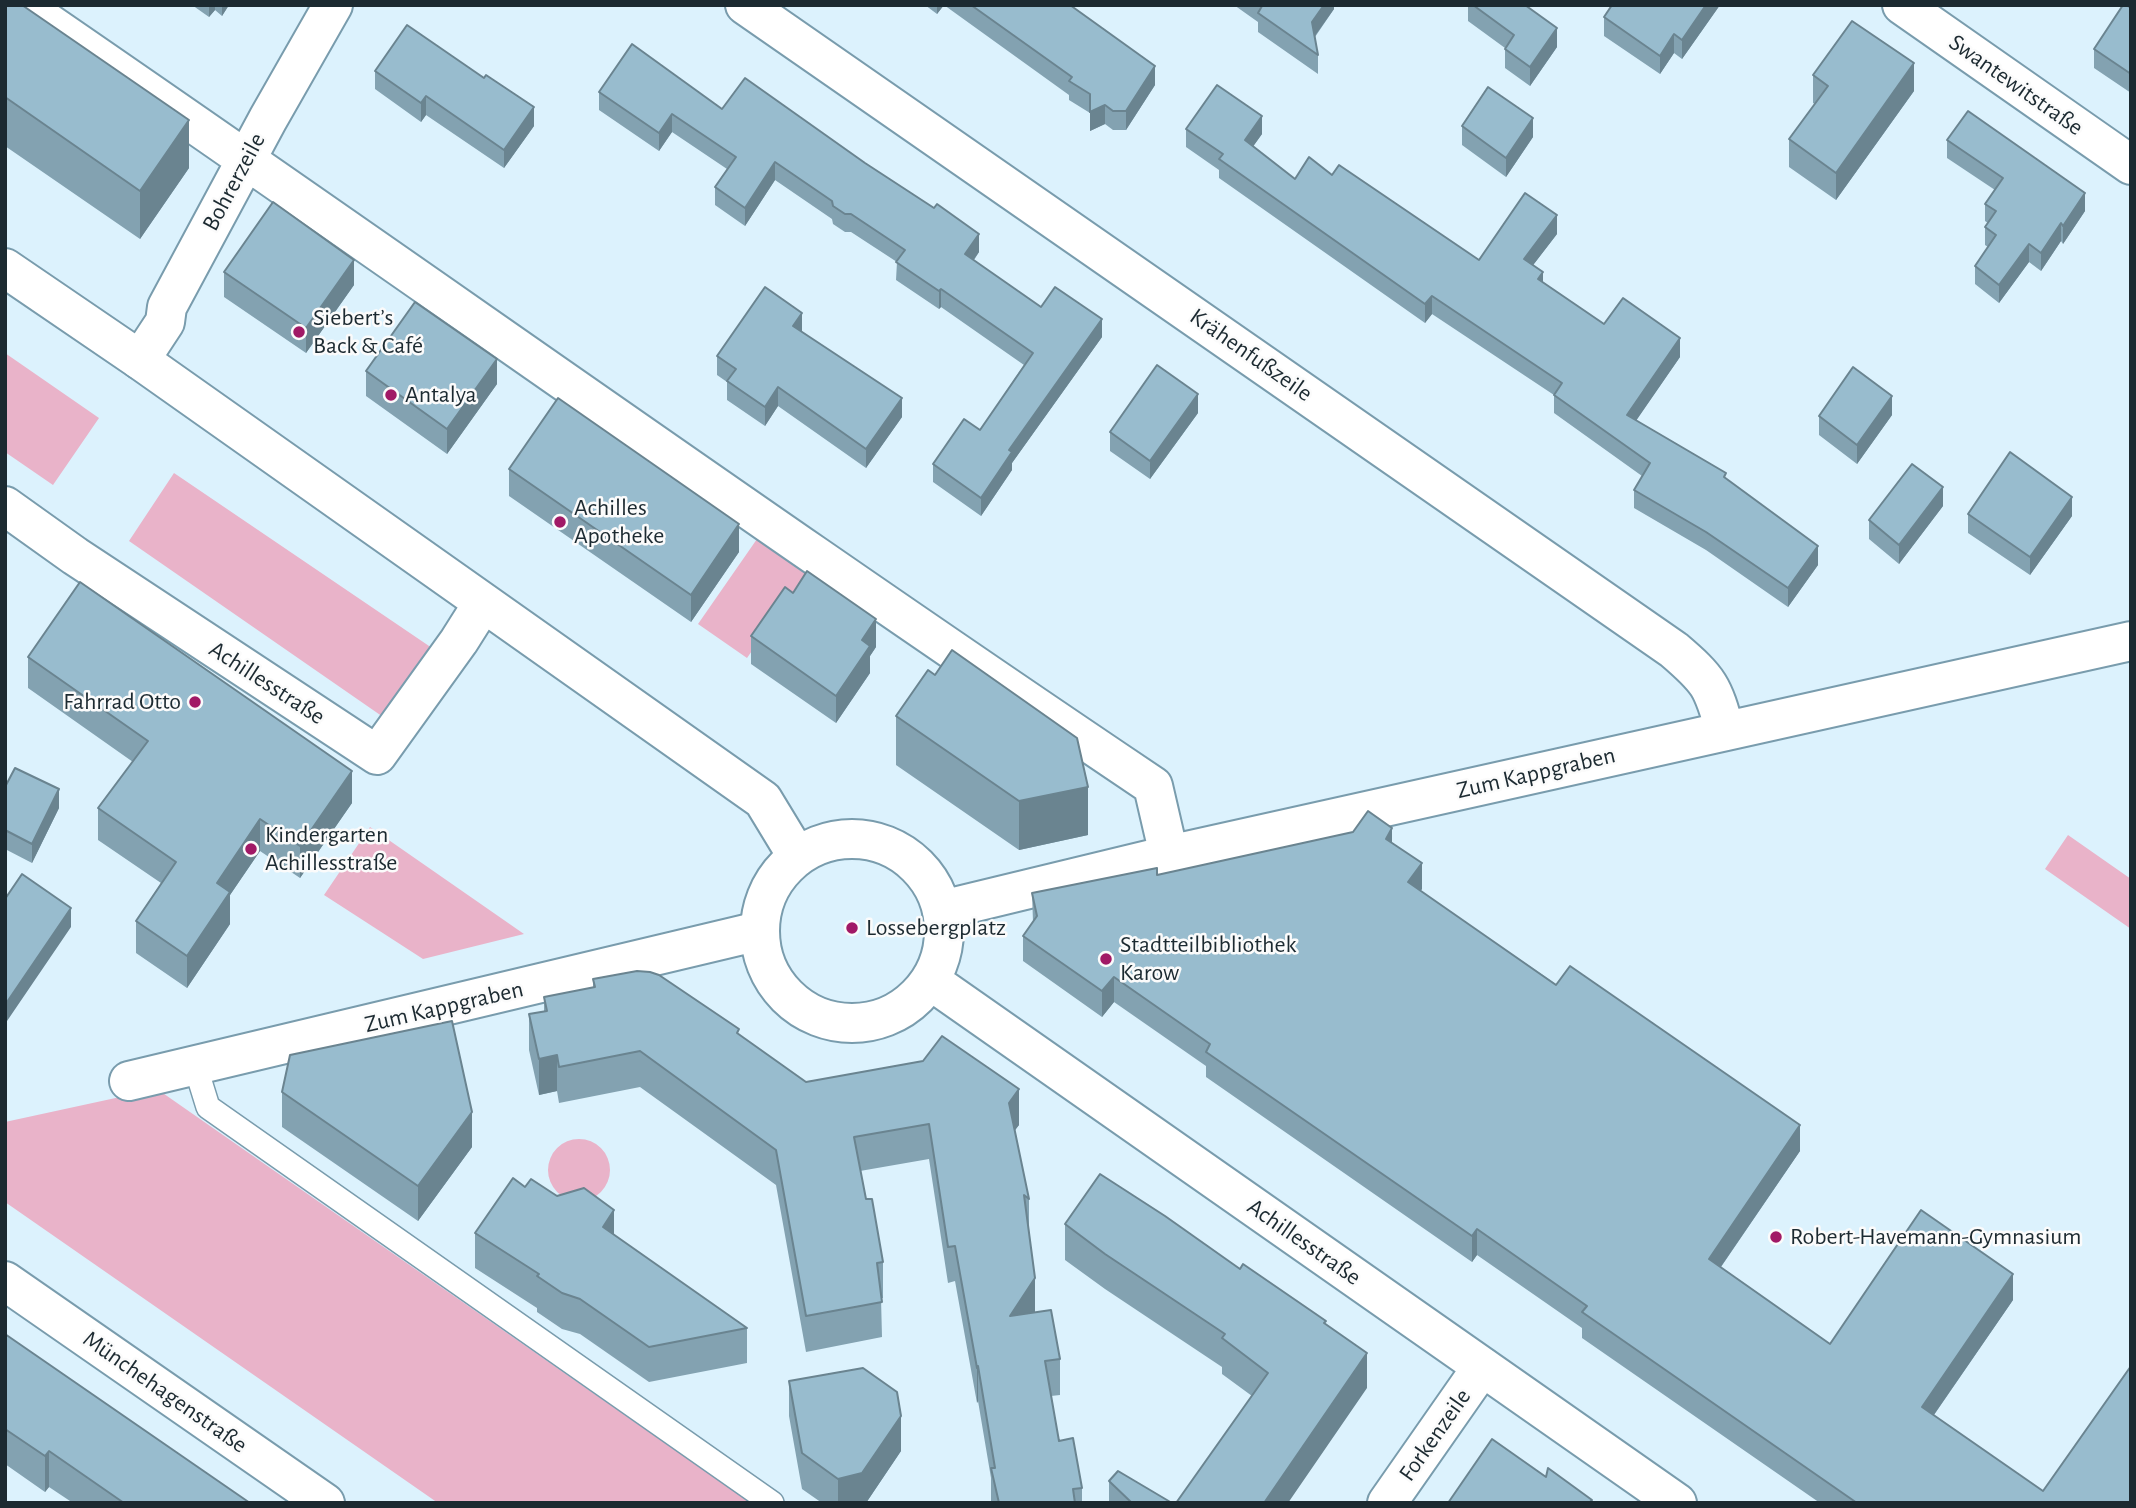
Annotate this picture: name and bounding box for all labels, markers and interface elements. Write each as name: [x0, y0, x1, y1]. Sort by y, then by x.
street label: Swantewitstraße: [1943, 28, 2089, 142]
street label: Bohrerzeile: [196, 128, 272, 236]
street label: Krähenfußzeile: [1184, 302, 1318, 408]
place label: Siebert’s Back & Café: [313, 304, 423, 360]
marker: Siebert’s Back & Café: [291, 324, 307, 340]
place label: Antalya: [405, 381, 477, 409]
marker: Antalya: [383, 387, 399, 403]
place label: Achilles Apotheke: [574, 494, 664, 550]
marker: Achilles Apotheke: [552, 514, 568, 530]
street label: Achillesstraße: [204, 635, 330, 731]
place label: Fahrrad Otto: [63, 688, 181, 716]
marker: Fahrrad Otto: [187, 694, 203, 710]
street label: Zum Kappgraben: [1454, 741, 1618, 805]
place label: Kindergarten Achillesstraße: [265, 821, 397, 877]
marker: Kindergarten Achillesstraße: [243, 841, 259, 857]
place label: Lossebergplatz: [866, 914, 1006, 942]
marker: Lossebergplatz: [844, 920, 860, 936]
place label: Stadtteilbibliothek Karow: [1120, 931, 1296, 987]
marker: Stadtteilbibliothek Karow: [1098, 951, 1114, 967]
street label: Zum Kappgraben: [362, 975, 526, 1039]
street label: Achillesstraße: [1242, 1192, 1366, 1292]
place label: Robert-Havemann-Gymnasium: [1790, 1223, 2081, 1251]
marker: Robert-Havemann-Gymnasium: [1768, 1229, 1784, 1245]
street label: Münchehagenstraße: [77, 1325, 253, 1459]
street label: Forkenzeile: [1393, 1383, 1477, 1487]

